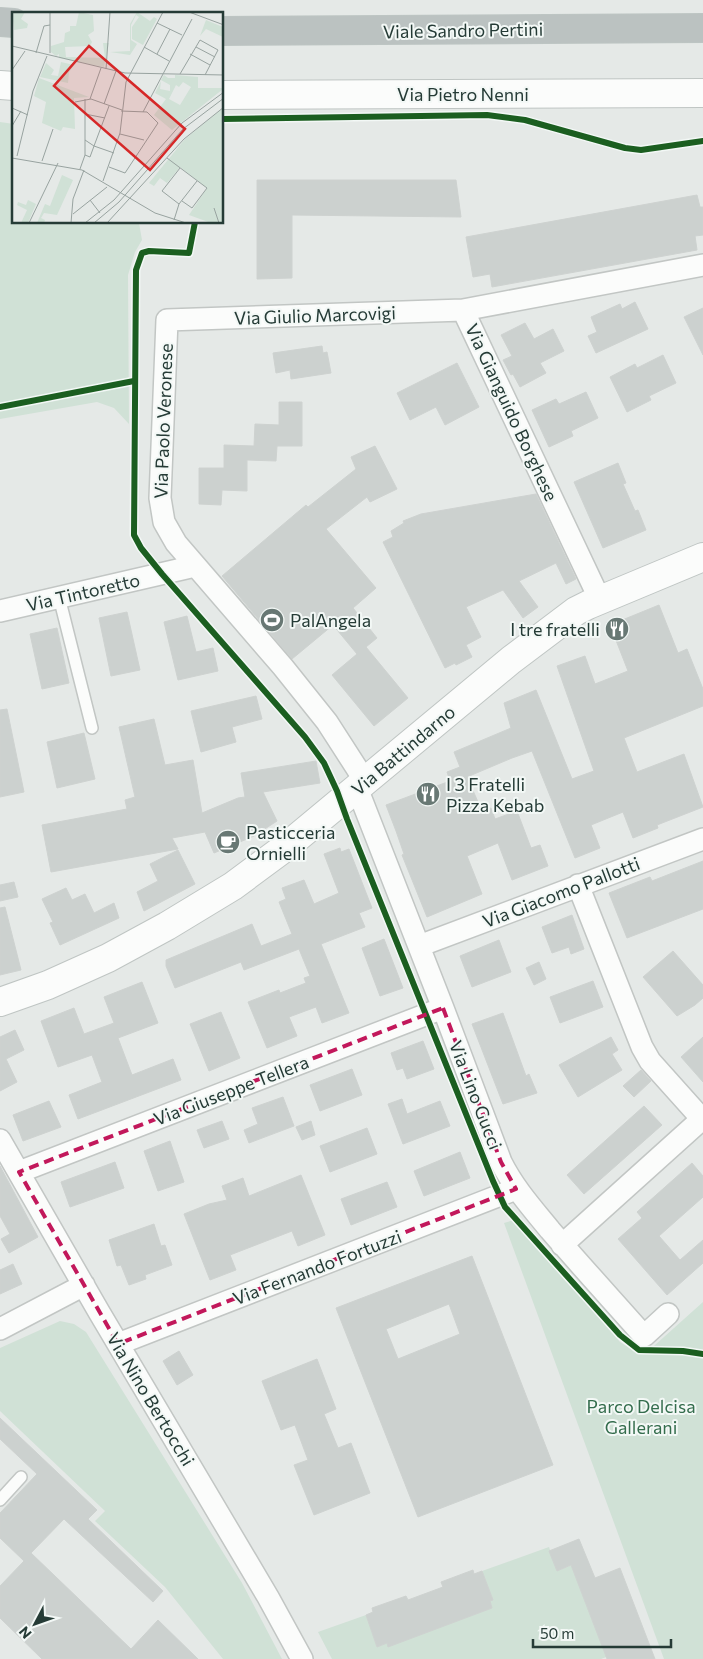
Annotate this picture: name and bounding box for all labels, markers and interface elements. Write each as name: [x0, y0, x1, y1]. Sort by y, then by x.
inset map: [12, 12, 224, 224]
street label: Viale Sandro Pertini: [383, 18, 543, 42]
street label: Via Pietro Nenni: [397, 83, 529, 105]
street label: Via Giulio Marcovigi: [234, 301, 396, 329]
street label: Via Gianguido Borghese: [461, 320, 563, 504]
street label: Via Paolo Veronese: [149, 343, 177, 499]
street label: Via Tintoretto: [24, 568, 142, 616]
sports icon: PalAngela: [259, 607, 285, 633]
place label: PalAngela: [290, 609, 371, 631]
restaurant icon: I tre fratelli: [604, 616, 630, 642]
place label: I tre fratelli: [510, 618, 600, 640]
street label: Via Battindarno: [347, 700, 459, 800]
place label: I 3 Fratelli Pizza Kebab: [446, 773, 544, 816]
restaurant icon: I 3 Fratelli Pizza Kebab: [415, 781, 441, 807]
place label: Pasticceria Ornielli: [246, 821, 335, 864]
cafe icon: Pasticceria Ornielli: [215, 829, 241, 855]
street label: Via Giacomo Pallotti: [479, 852, 643, 932]
street label: Via Lino Gucci: [445, 1037, 507, 1153]
street label: Via Giuseppe Tellera: [150, 1050, 312, 1130]
street label: Via Fernando Fortuzzi: [230, 1225, 404, 1309]
street label: Via Nino Bertocchi: [103, 1328, 199, 1470]
park label: Parco Delcisa Gallerani: [586, 1395, 696, 1438]
north arrow: [10, 1599, 60, 1649]
scale bar: [533, 1616, 670, 1648]
text: N: [15, 1623, 35, 1642]
text: 50 m: [540, 1624, 574, 1642]

